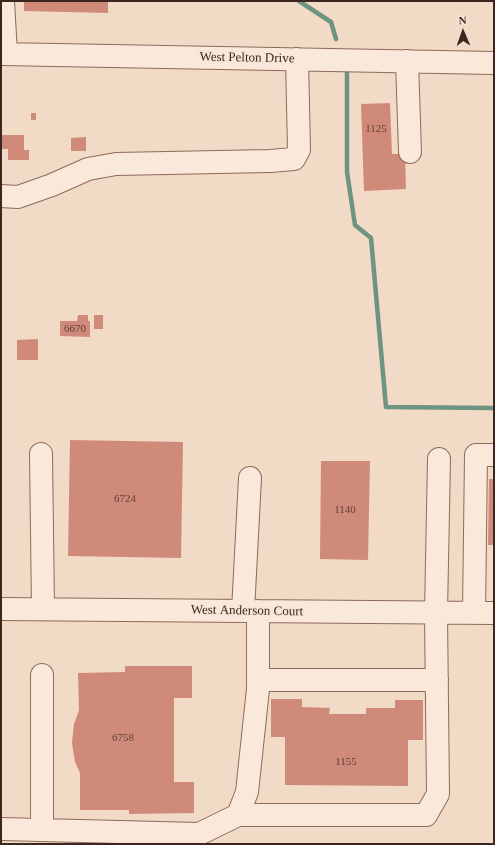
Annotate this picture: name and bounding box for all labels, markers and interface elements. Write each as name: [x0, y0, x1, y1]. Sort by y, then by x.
north arrow: [443, 12, 483, 52]
text: N: [458, 14, 467, 26]
street label: West Pelton Drive: [199, 49, 295, 67]
house number: 1125: [365, 122, 387, 136]
house number: 6670: [64, 322, 86, 336]
house number: 6724: [114, 492, 136, 506]
house number: 1140: [334, 503, 356, 517]
street label: West Anderson Court: [191, 602, 303, 620]
house number: 6758: [112, 731, 134, 745]
house number: 1155: [335, 755, 357, 769]

